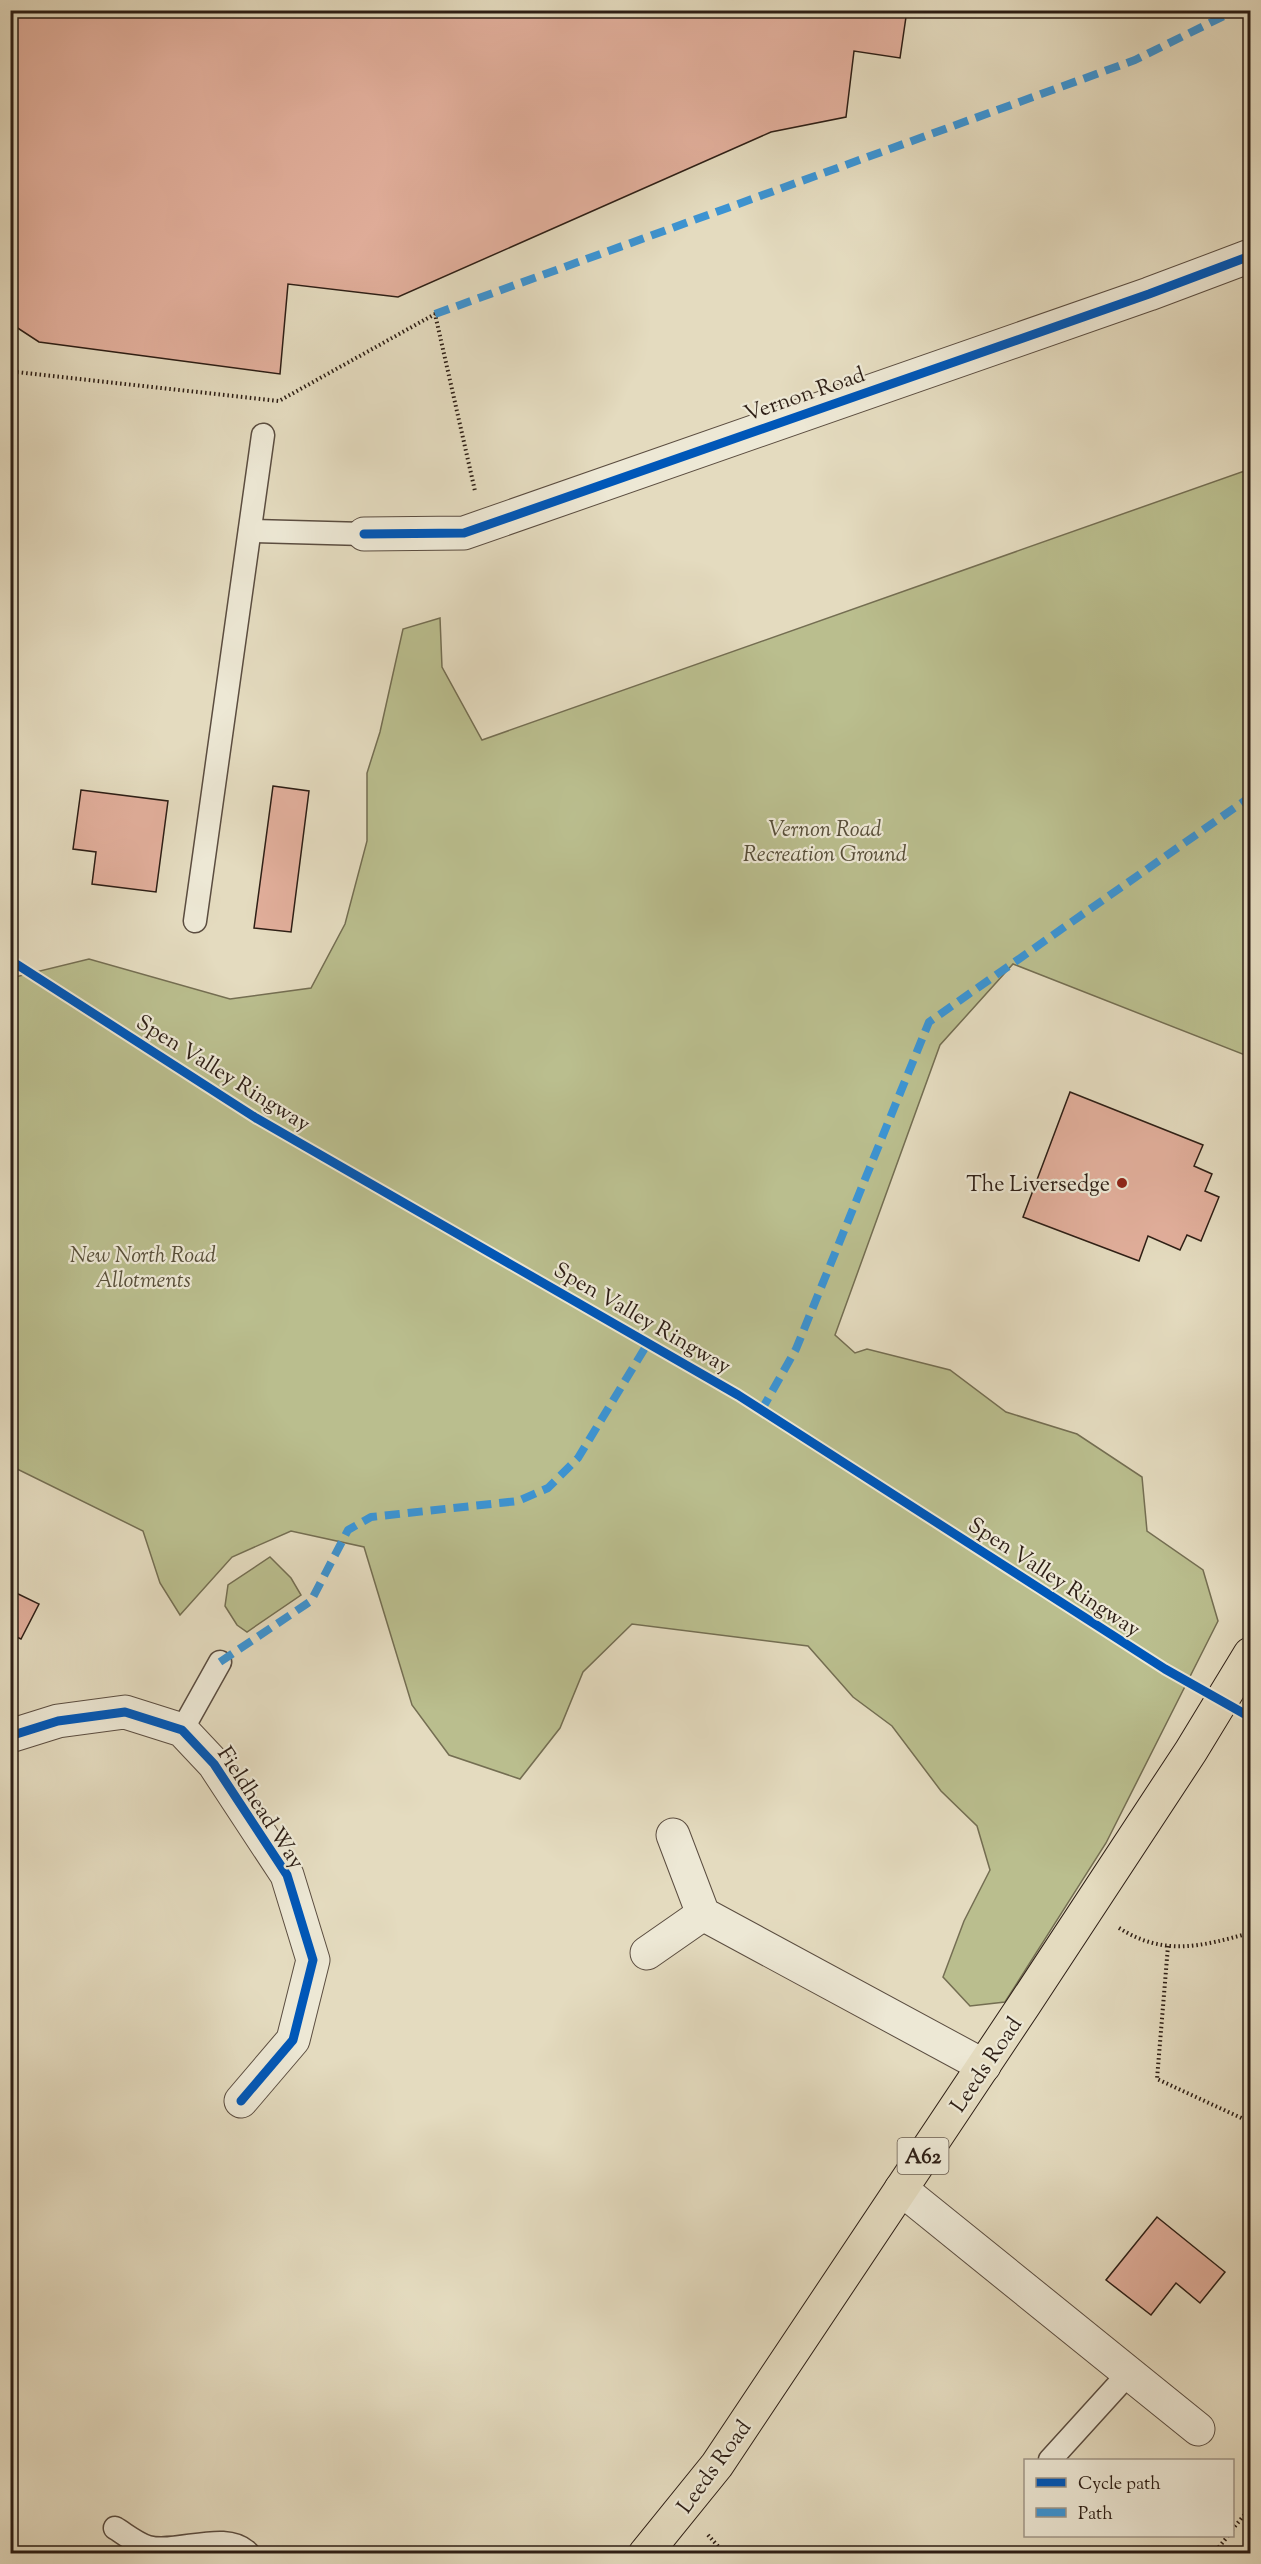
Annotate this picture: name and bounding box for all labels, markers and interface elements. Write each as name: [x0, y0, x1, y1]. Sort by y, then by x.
street label: Vernon Road: [740, 360, 870, 431]
park label: Vernon Road Recreation Ground: [743, 815, 907, 872]
street label: Spen Valley Ringway: [129, 1008, 316, 1141]
place label: The Liversedge: [966, 1170, 1110, 1202]
marker: The Liversedge: [1115, 1176, 1129, 1190]
park label: New North Road Allotments: [70, 1241, 216, 1298]
street label: Spen Valley Ringway: [547, 1256, 736, 1384]
street label: Spen Valley Ringway: [961, 1511, 1146, 1646]
street label: Fieldhead Way: [208, 1741, 311, 1876]
street label: Leeds Road: [944, 2012, 1031, 2120]
road number: A62: [898, 2138, 948, 2174]
street label: Leeds Road: [670, 2414, 760, 2521]
legend: [1024, 2459, 1234, 2537]
text: Cycle path: [1078, 2472, 1161, 2498]
text: Path: [1078, 2502, 1113, 2528]

